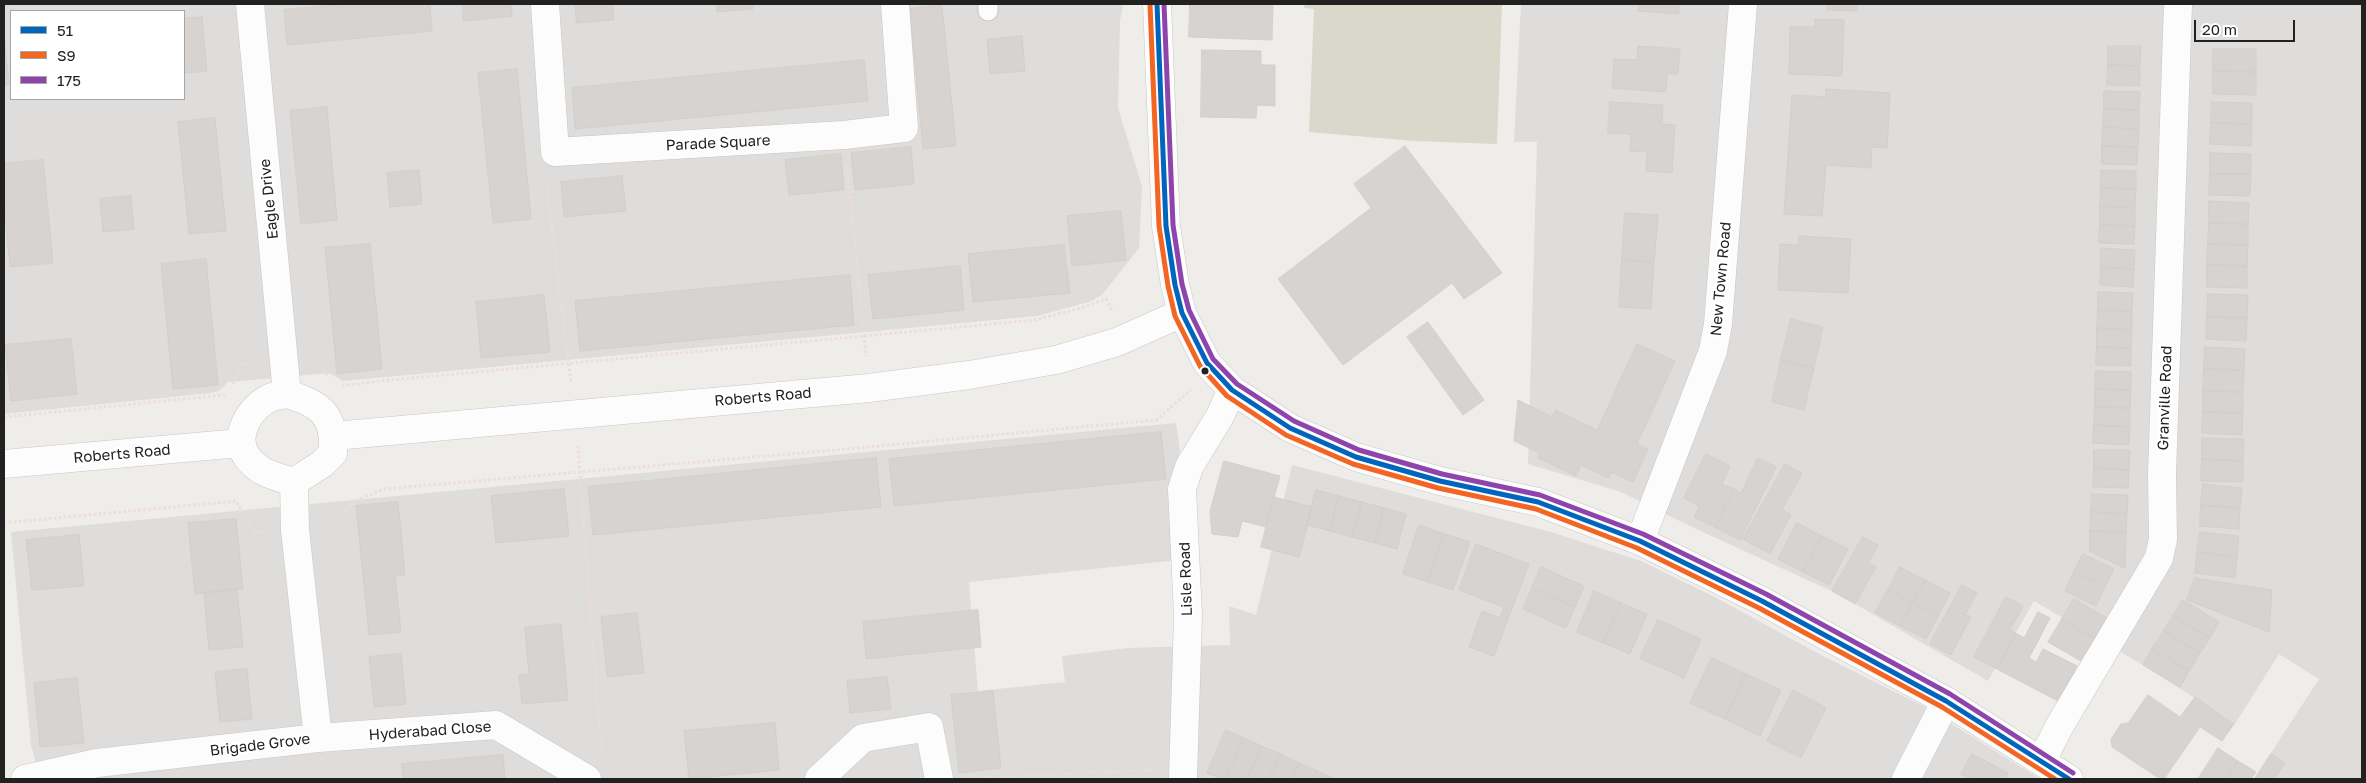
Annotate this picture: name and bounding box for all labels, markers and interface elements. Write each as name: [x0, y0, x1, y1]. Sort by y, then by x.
legend: [10, 10, 185, 100]
scale bar: [2196, 10, 2297, 42]
text: 20 m: [2202, 20, 2237, 38]
text: 51: [57, 21, 73, 39]
text: S9: [57, 46, 76, 64]
text: 175: [57, 71, 81, 89]
street label: Parade Square: [665, 131, 771, 155]
street label: Eagle Drive: [256, 158, 282, 240]
street label: New Town Road: [1707, 221, 1735, 337]
street label: Granville Road: [2154, 345, 2176, 451]
unlabelled marker: [1200, 366, 1210, 376]
street label: Roberts Road: [714, 384, 812, 410]
street label: Roberts Road: [73, 441, 171, 467]
street label: Lisle Road: [1176, 542, 1196, 616]
street label: Hyderabad Close: [368, 718, 492, 744]
street label: Brigade Grove: [209, 730, 311, 760]

